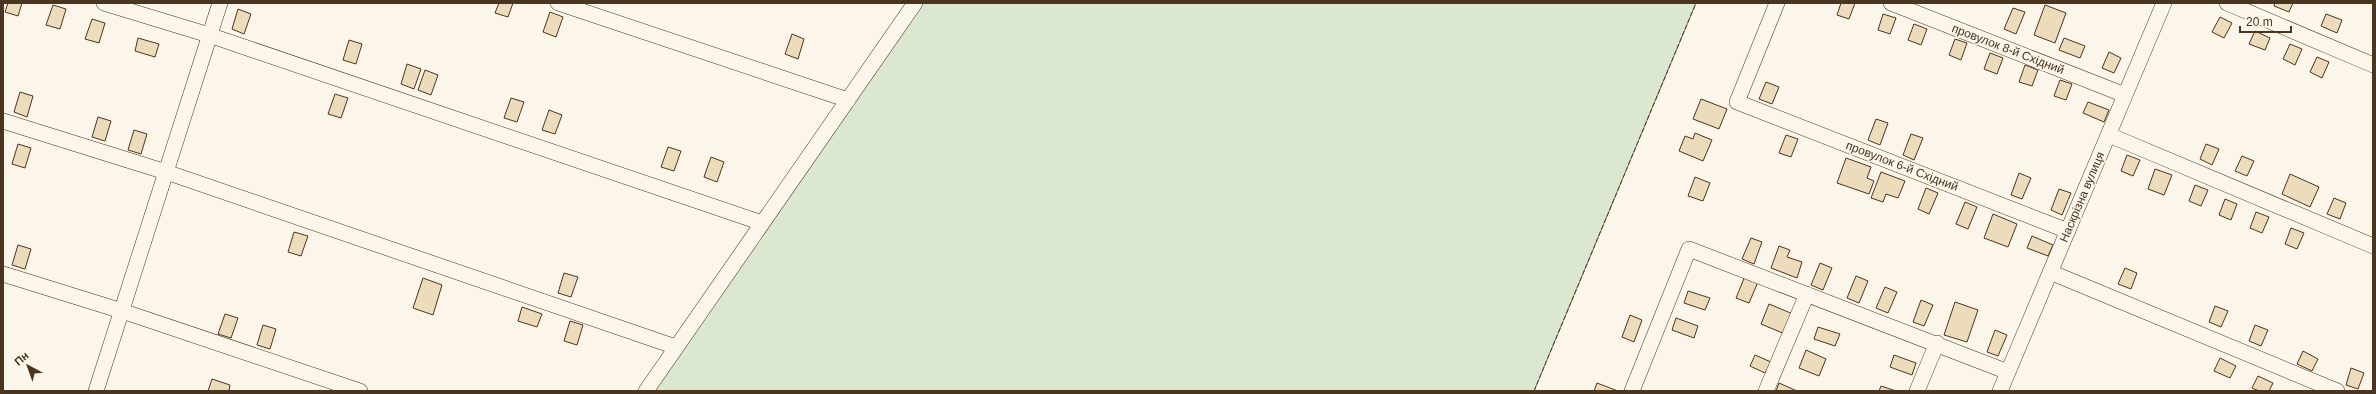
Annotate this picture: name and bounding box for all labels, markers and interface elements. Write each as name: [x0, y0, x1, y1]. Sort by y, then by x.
scale bar: [2240, 8, 2291, 34]
text: 20 m: [2246, 15, 2273, 29]
street label: провулок 8-й Східний: [1950, 21, 2066, 77]
street label: провулок 6-й Східний: [1844, 138, 1960, 194]
street label: Наскрізна вулиця: [2057, 150, 2107, 244]
north arrow: [8, 346, 48, 386]
text: Пн: [12, 349, 31, 368]

